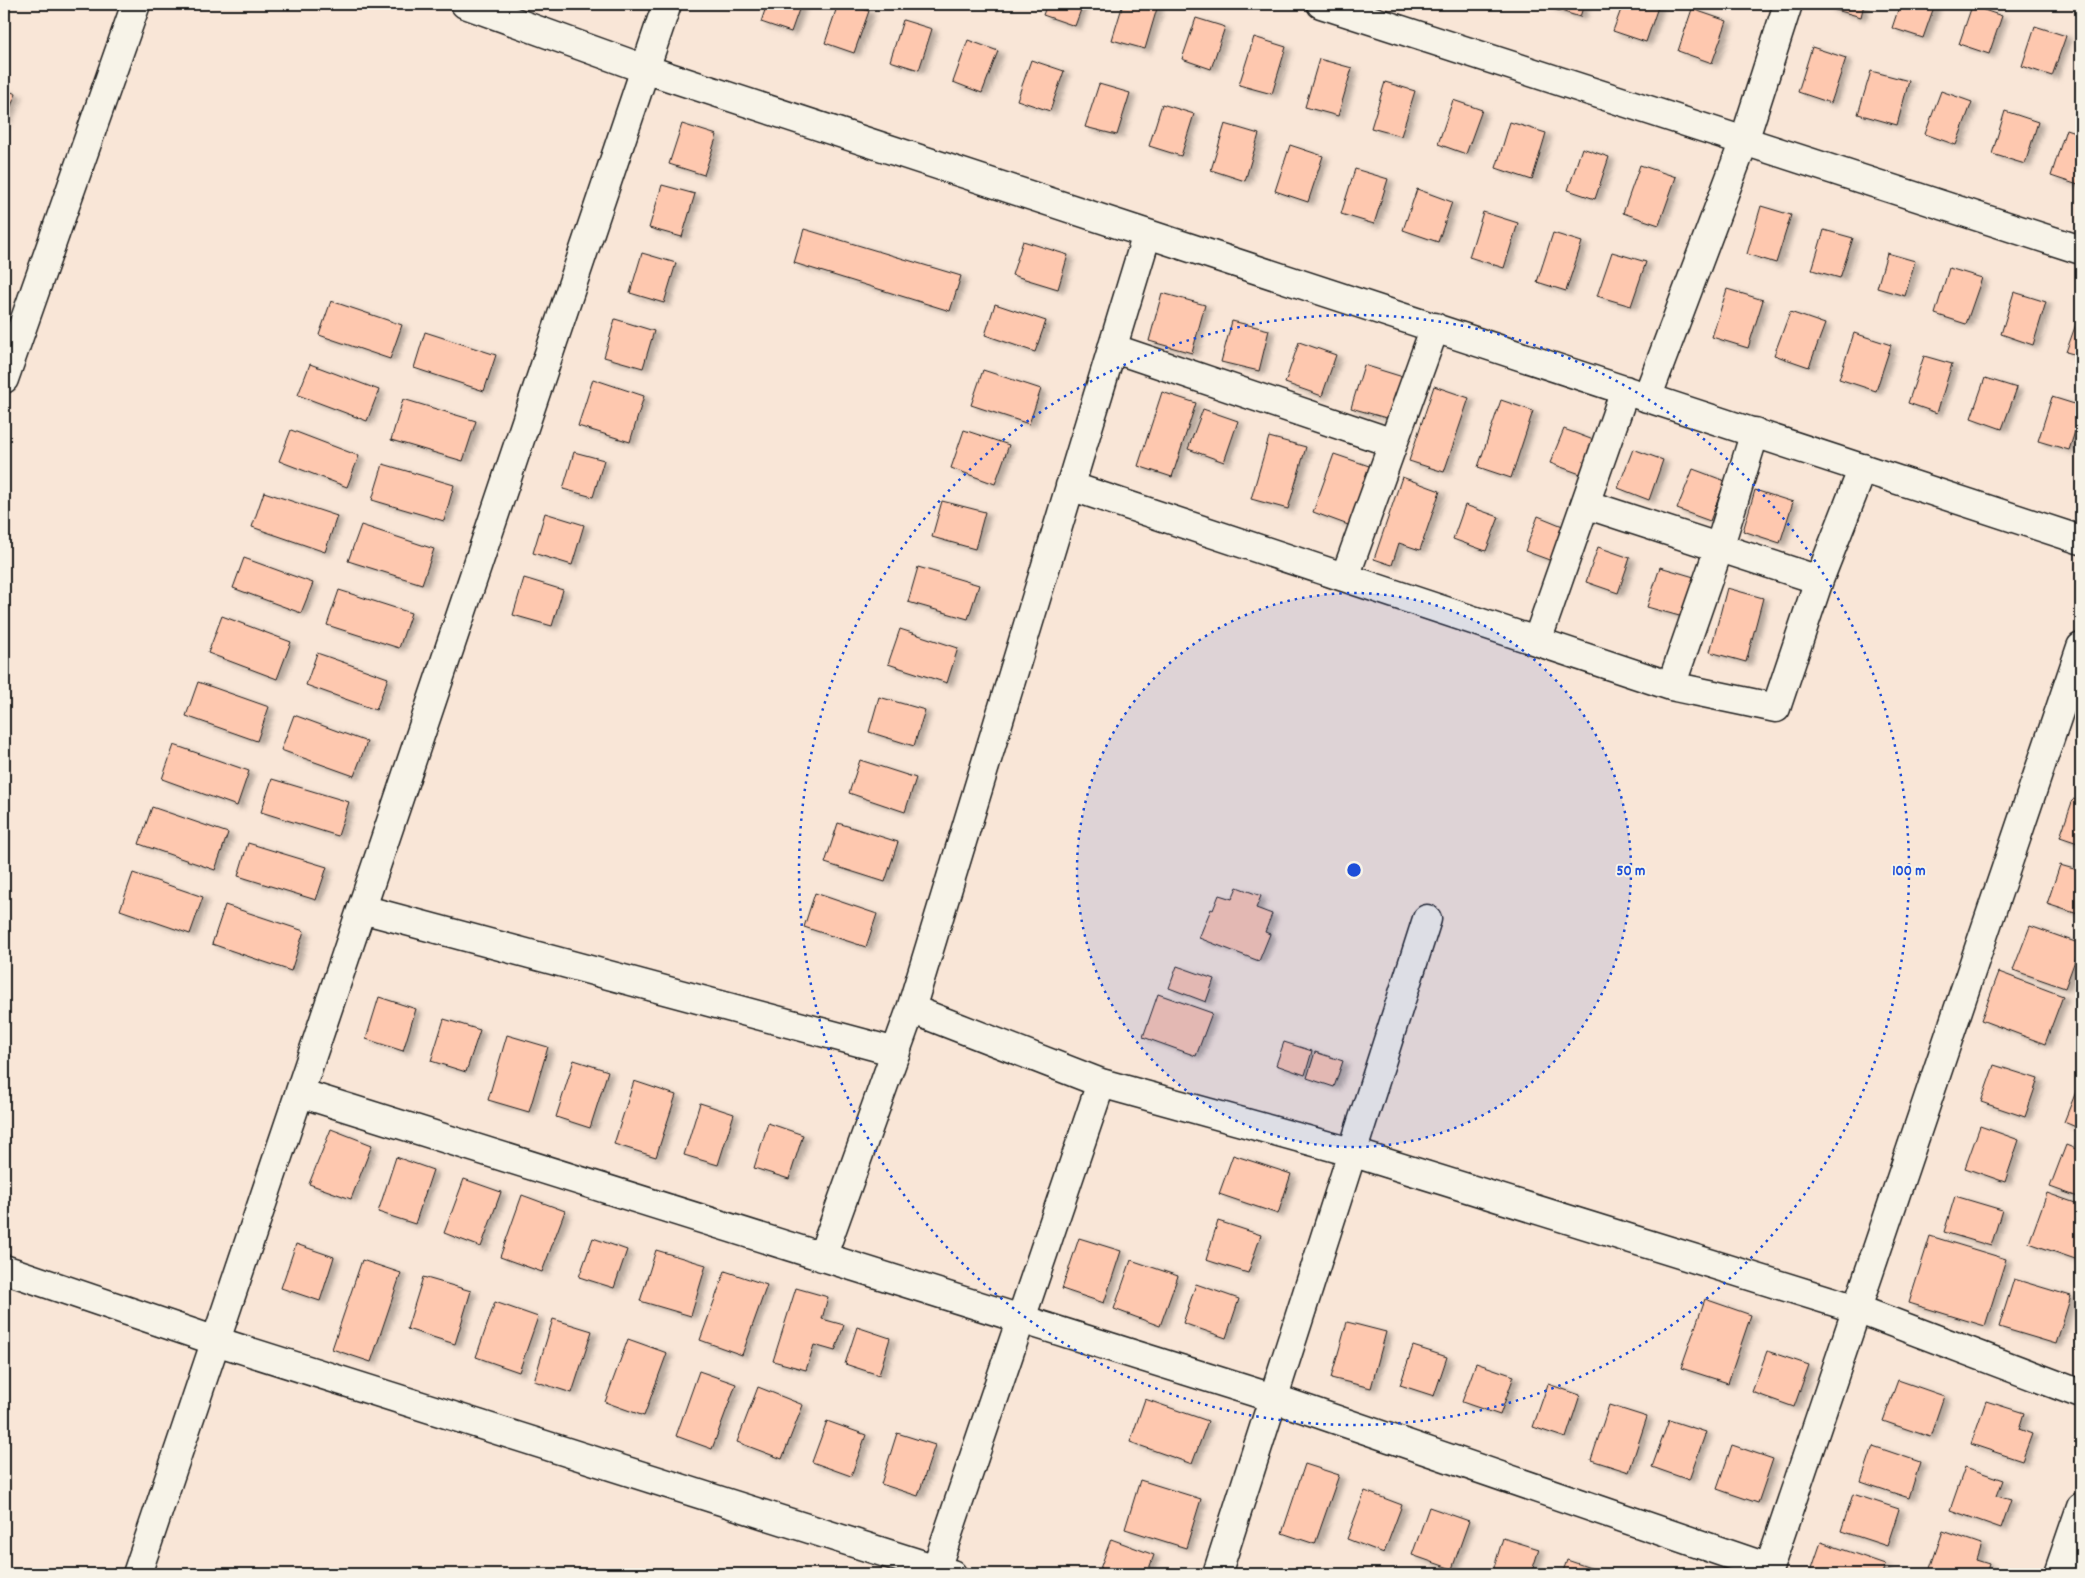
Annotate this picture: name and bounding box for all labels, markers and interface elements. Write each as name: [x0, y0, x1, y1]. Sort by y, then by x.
centre of rings: [1345, 861, 1363, 879]
text: 50 m: [1617, 861, 1645, 883]
text: 100 m: [1892, 861, 1926, 883]

